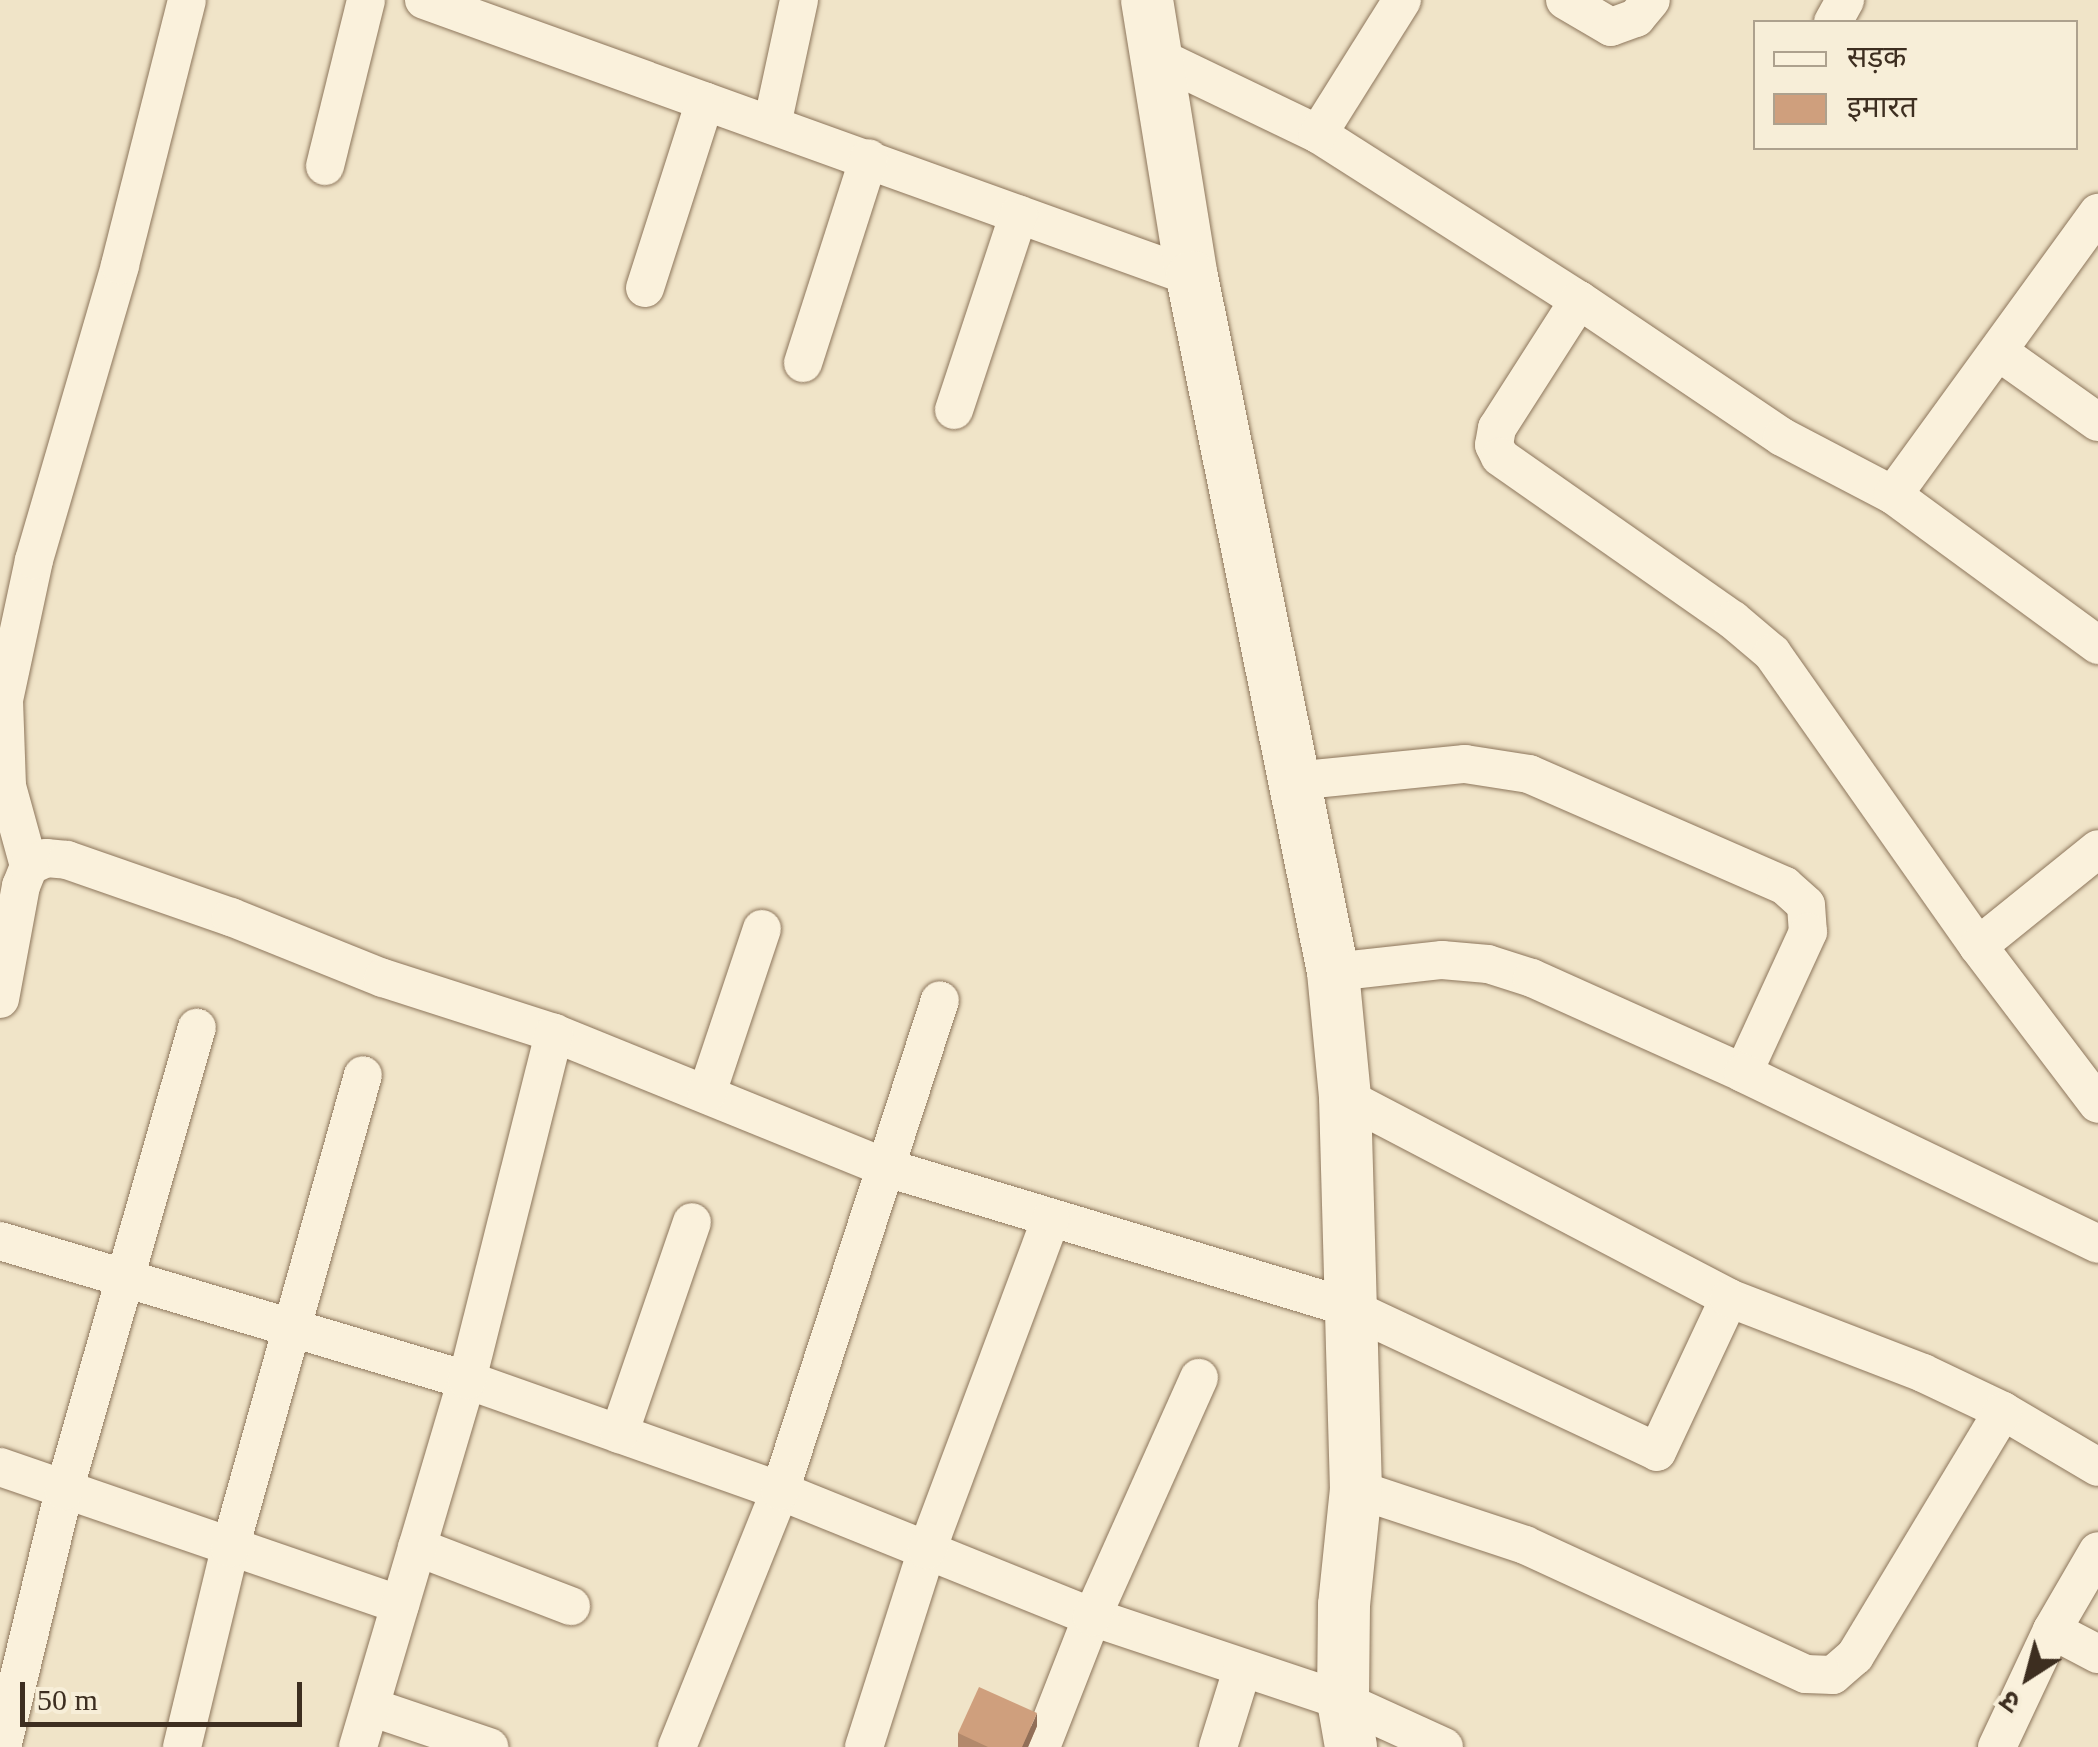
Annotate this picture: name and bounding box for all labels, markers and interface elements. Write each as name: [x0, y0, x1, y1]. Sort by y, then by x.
legend: [1753, 20, 2078, 150]
text: सड़क: [1847, 40, 1906, 73]
text: इमारत: [1847, 90, 1917, 123]
north arrow: [1978, 1627, 2078, 1727]
scale bar: [25, 1662, 308, 1724]
text: 50 m: [37, 1683, 98, 1716]
text: उ: [1994, 1684, 2026, 1719]

